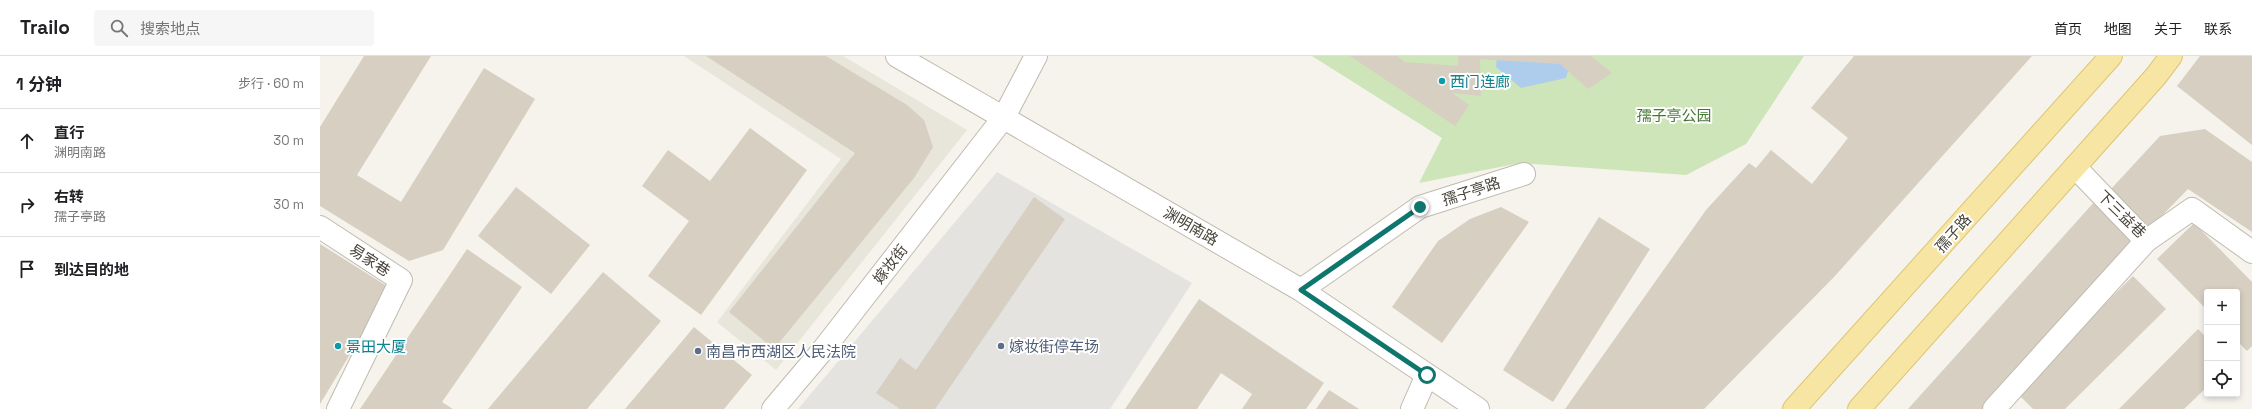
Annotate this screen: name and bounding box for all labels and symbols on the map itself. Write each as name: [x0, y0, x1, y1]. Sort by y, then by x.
place label: 西门连廊: [1450, 72, 1510, 91]
marker: 西门连廊: [1437, 76, 1447, 86]
park label: 孺子亭公园: [1636, 106, 1712, 125]
street label: 孺子亭路: [1440, 173, 1502, 209]
street label: 下三益巷: [2094, 186, 2150, 242]
route end: [1411, 198, 1429, 216]
street label: 渊明南路: [1160, 203, 1222, 249]
street label: 孺子路: [1931, 210, 1975, 256]
street label: 易家巷: [346, 240, 394, 280]
street label: 嫁妆街: [869, 240, 911, 288]
place label: 景田大厦: [346, 337, 406, 356]
place label: 嫁妆街停车场: [1009, 337, 1099, 356]
marker: 景田大厦: [333, 341, 343, 351]
marker: 嫁妆街停车场: [996, 341, 1006, 351]
place label: 南昌市西湖区人民法院: [706, 342, 856, 361]
marker: 南昌市西湖区人民法院: [693, 346, 703, 356]
route start: [1418, 366, 1436, 384]

